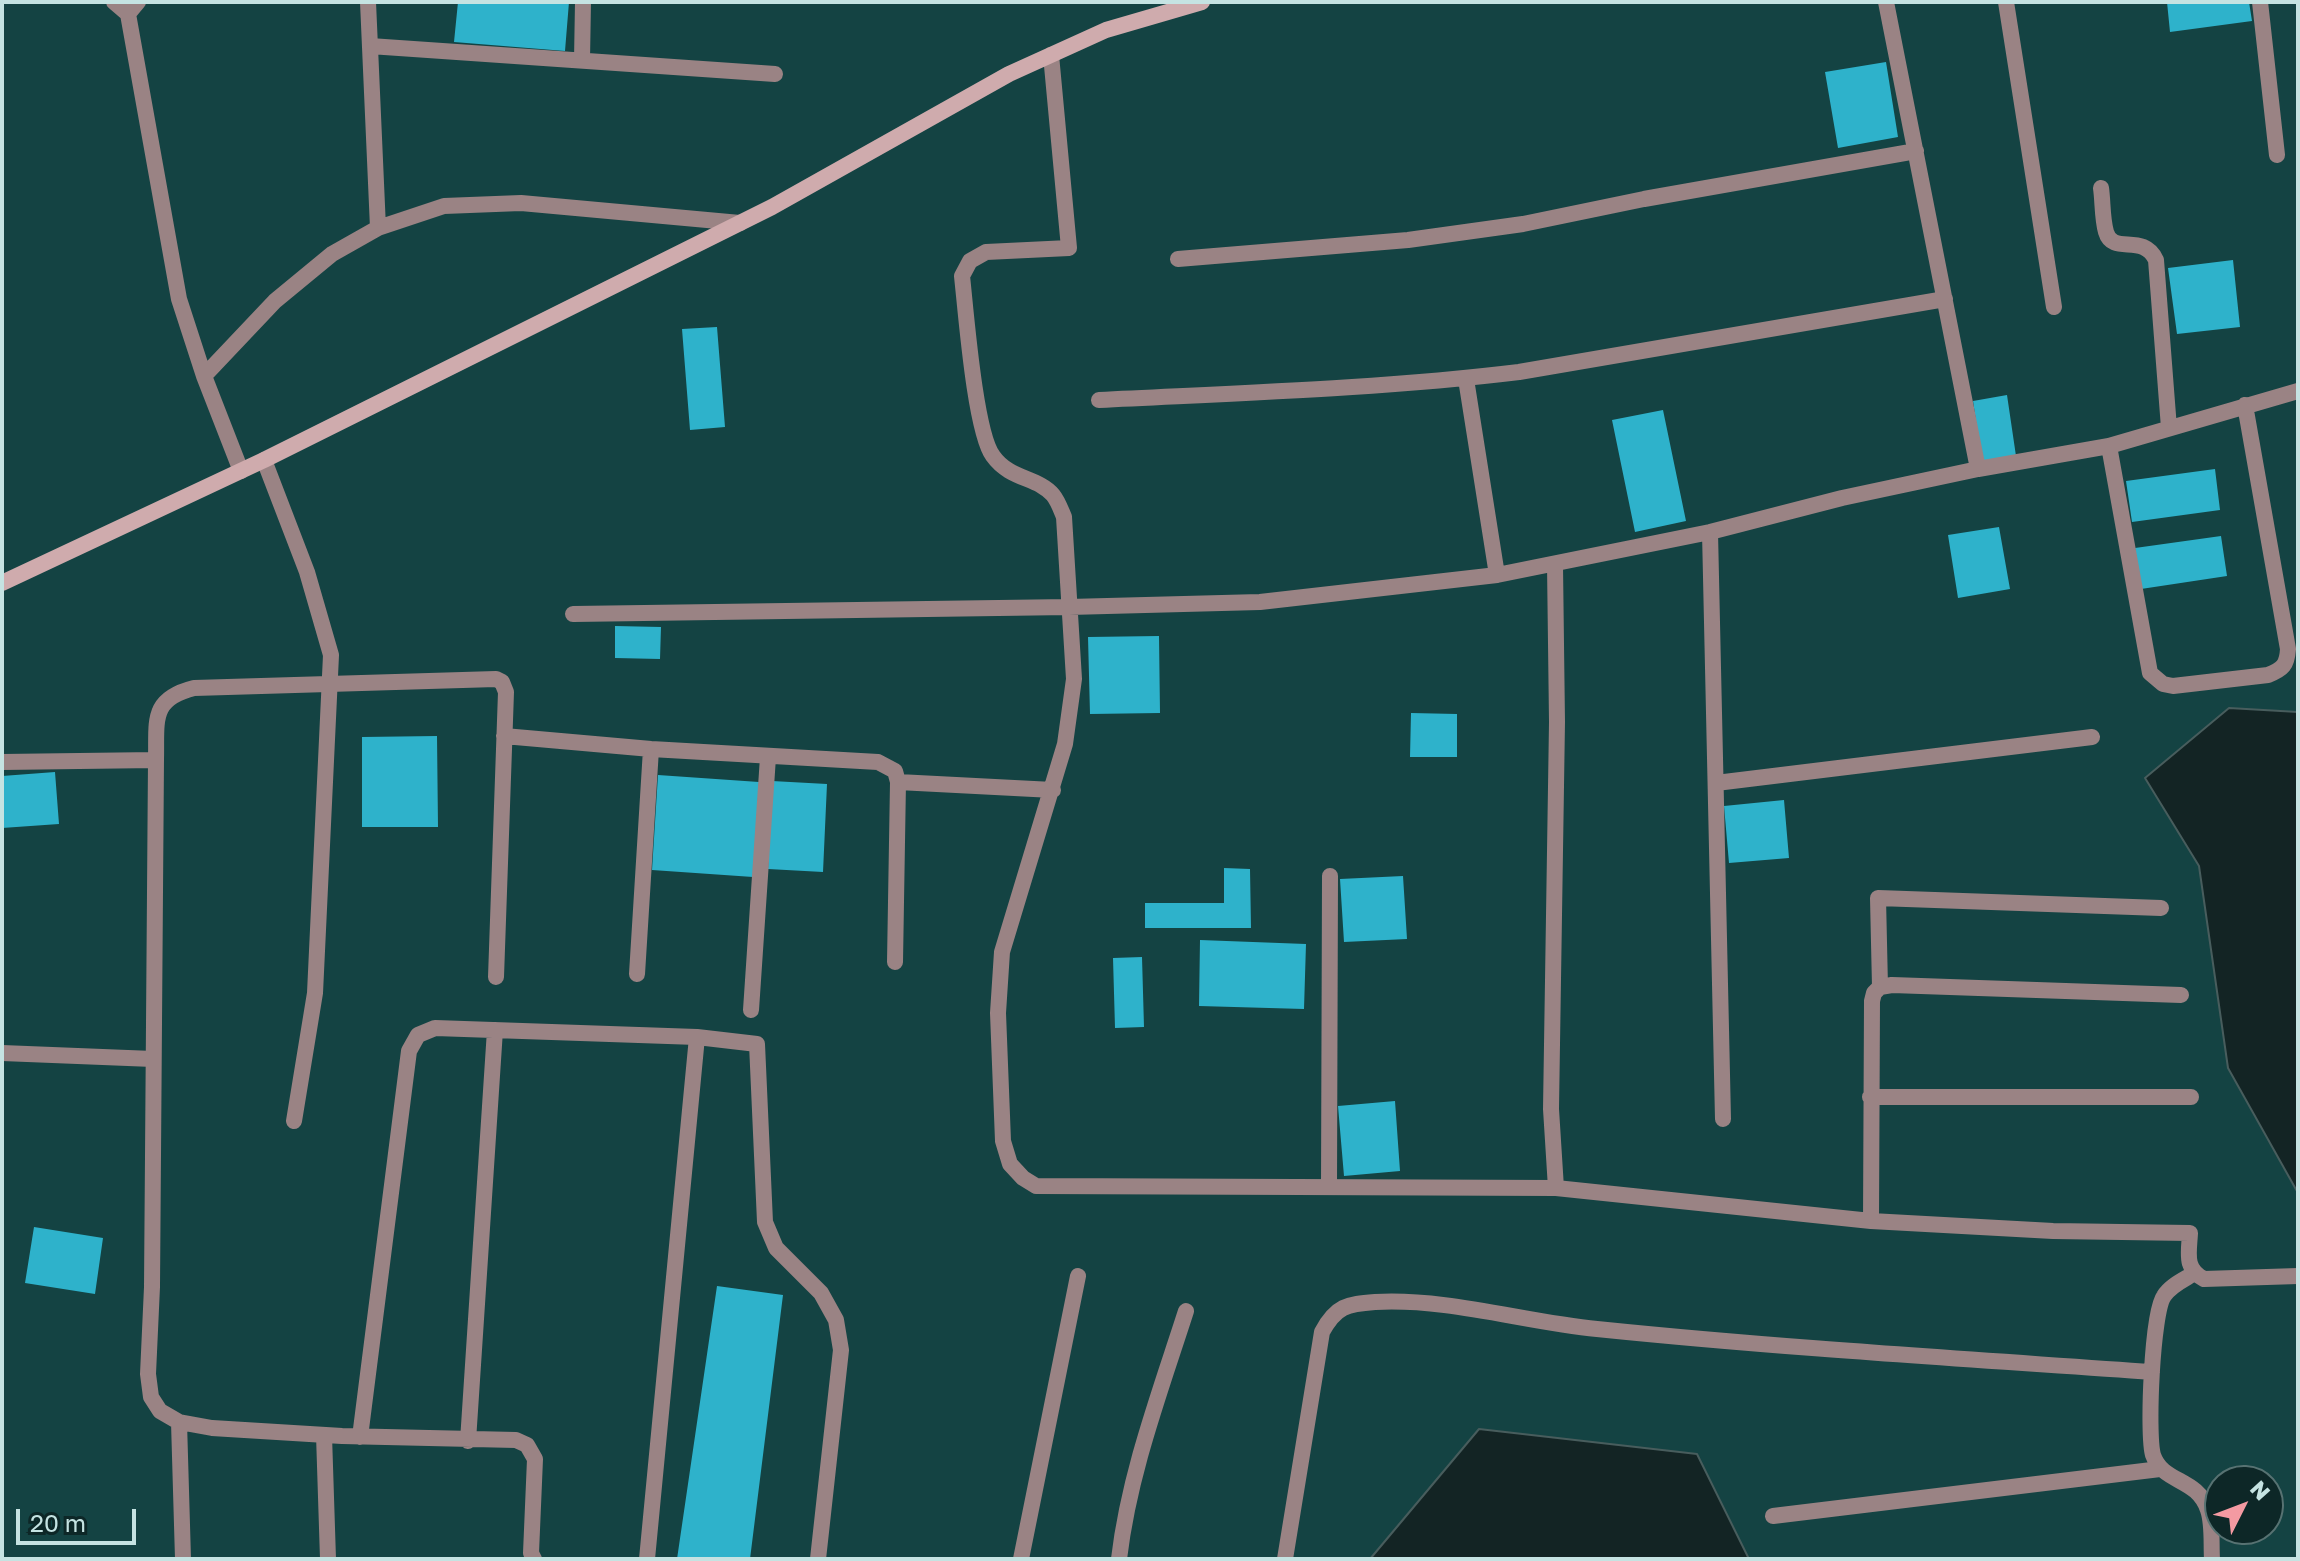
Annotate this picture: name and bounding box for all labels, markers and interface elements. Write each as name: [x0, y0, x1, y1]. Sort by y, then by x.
north arrow: [2204, 1465, 2284, 1545]
text: N: [2245, 1475, 2276, 1505]
scale bar: [20, 1493, 140, 1543]
text: 20 m: [30, 1508, 86, 1537]

